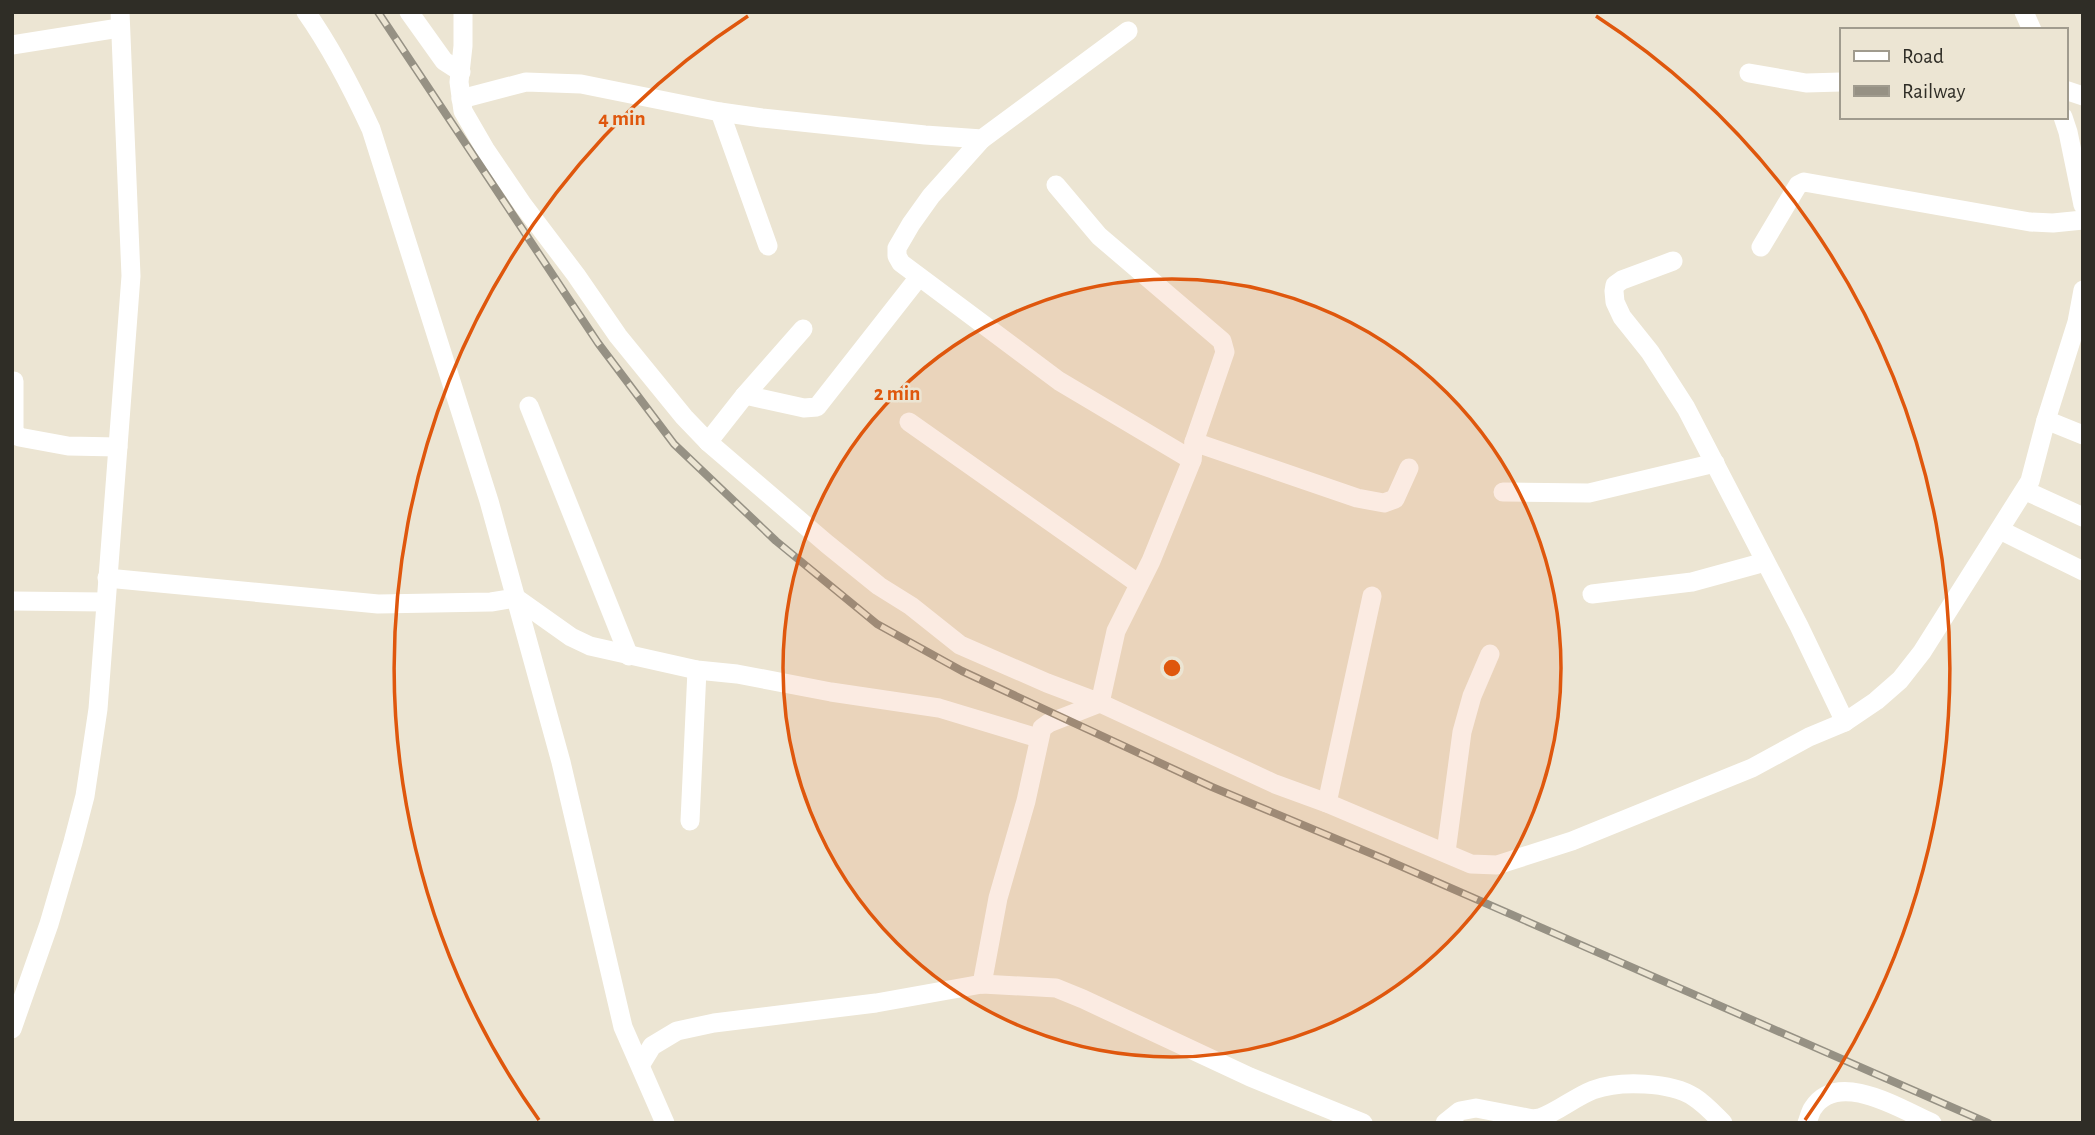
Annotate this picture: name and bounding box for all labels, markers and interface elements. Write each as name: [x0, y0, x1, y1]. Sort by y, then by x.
legend: [1840, 28, 2067, 119]
text: Road: [1902, 46, 1944, 67]
text: Railway: [1902, 81, 1965, 102]
text: 4 min: [598, 108, 646, 129]
text: 2 min: [874, 383, 920, 404]
centre of rings: [1160, 656, 1184, 680]

